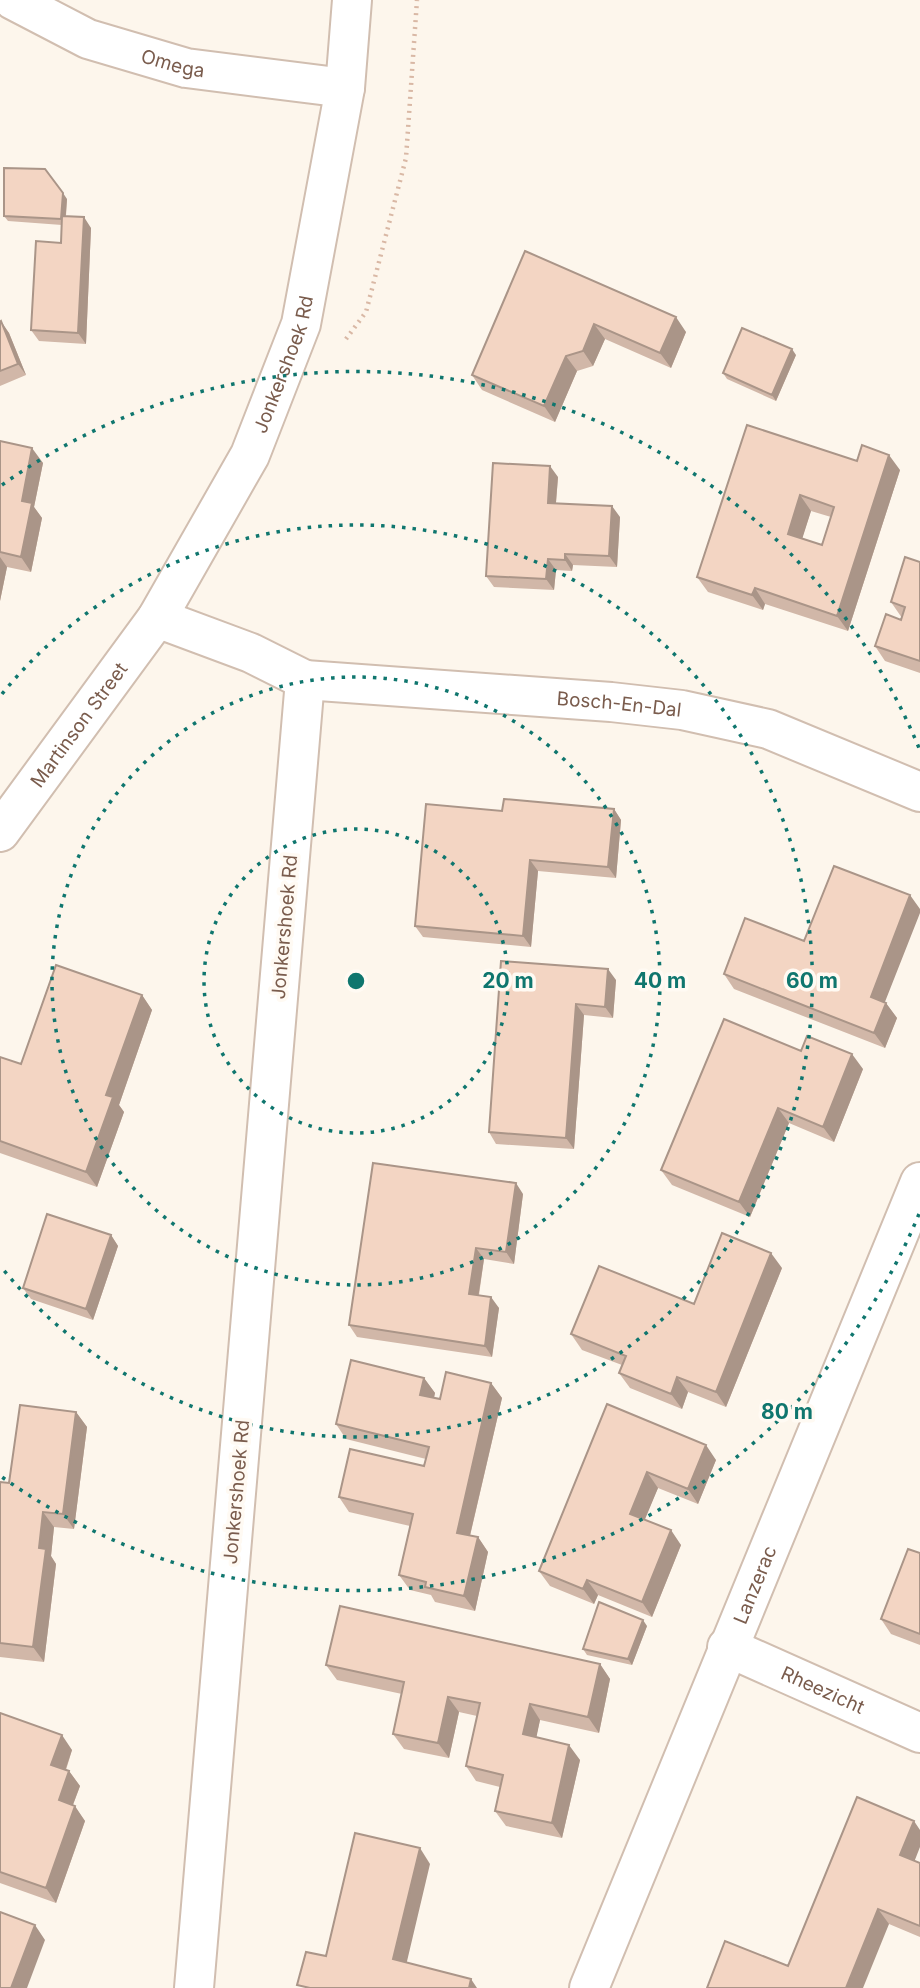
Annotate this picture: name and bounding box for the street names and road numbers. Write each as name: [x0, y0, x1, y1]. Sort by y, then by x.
street label: Omega: [138, 44, 206, 82]
street label: Jonkershoek Rd: [249, 294, 318, 437]
street label: Martinson Street: [26, 658, 132, 792]
street label: Bosch-En-Dal: [556, 687, 683, 722]
street label: Jonkershoek Rd: [267, 854, 302, 1000]
street label: Jonkershoek Rd: [219, 1419, 254, 1565]
street label: Lanzerac: [729, 1542, 781, 1627]
street label: Rheezicht: [777, 1662, 868, 1719]

